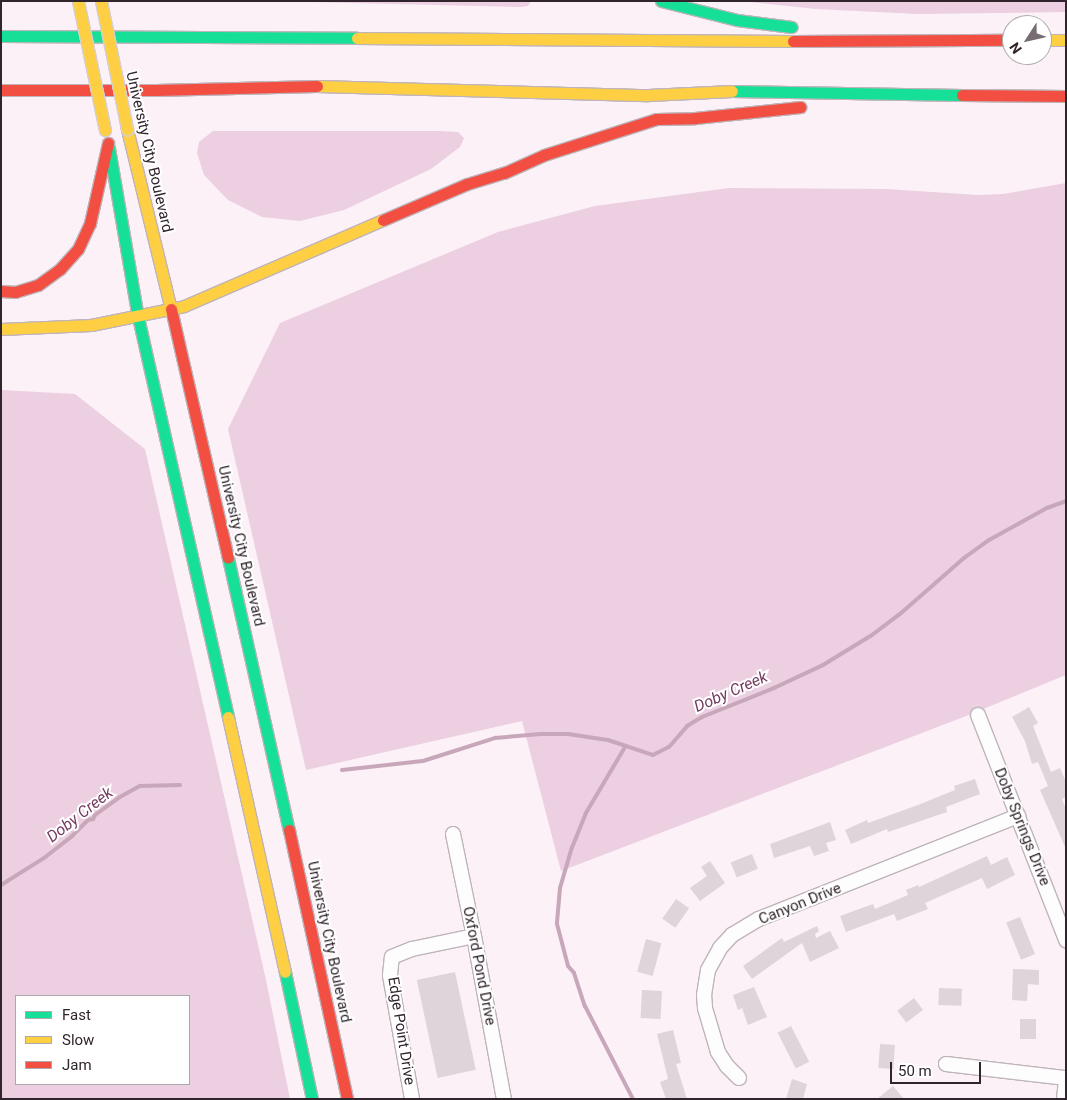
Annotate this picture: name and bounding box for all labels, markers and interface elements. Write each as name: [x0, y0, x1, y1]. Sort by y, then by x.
north arrow: [1002, 15, 1052, 65]
text: N: [1006, 39, 1025, 57]
street label: University City Boulevard: [122, 70, 176, 234]
street label: University City Boulevard: [214, 464, 268, 628]
water label: Doby Creek: [691, 667, 771, 717]
street label: Doby Springs Drive: [990, 765, 1054, 889]
water label: Doby Creek: [43, 783, 117, 847]
street label: University City Boulevard: [303, 860, 355, 1024]
street label: Canyon Drive: [756, 879, 844, 929]
street label: Oxford Pond Drive: [459, 905, 499, 1027]
street label: Edge Point Drive: [384, 976, 418, 1086]
legend: [15, 995, 190, 1085]
text: Fast: [62, 1006, 91, 1024]
text: Slow: [62, 1031, 94, 1049]
scale bar: [892, 1052, 983, 1084]
text: Jam: [62, 1056, 92, 1074]
text: 50 m: [898, 1062, 932, 1080]

